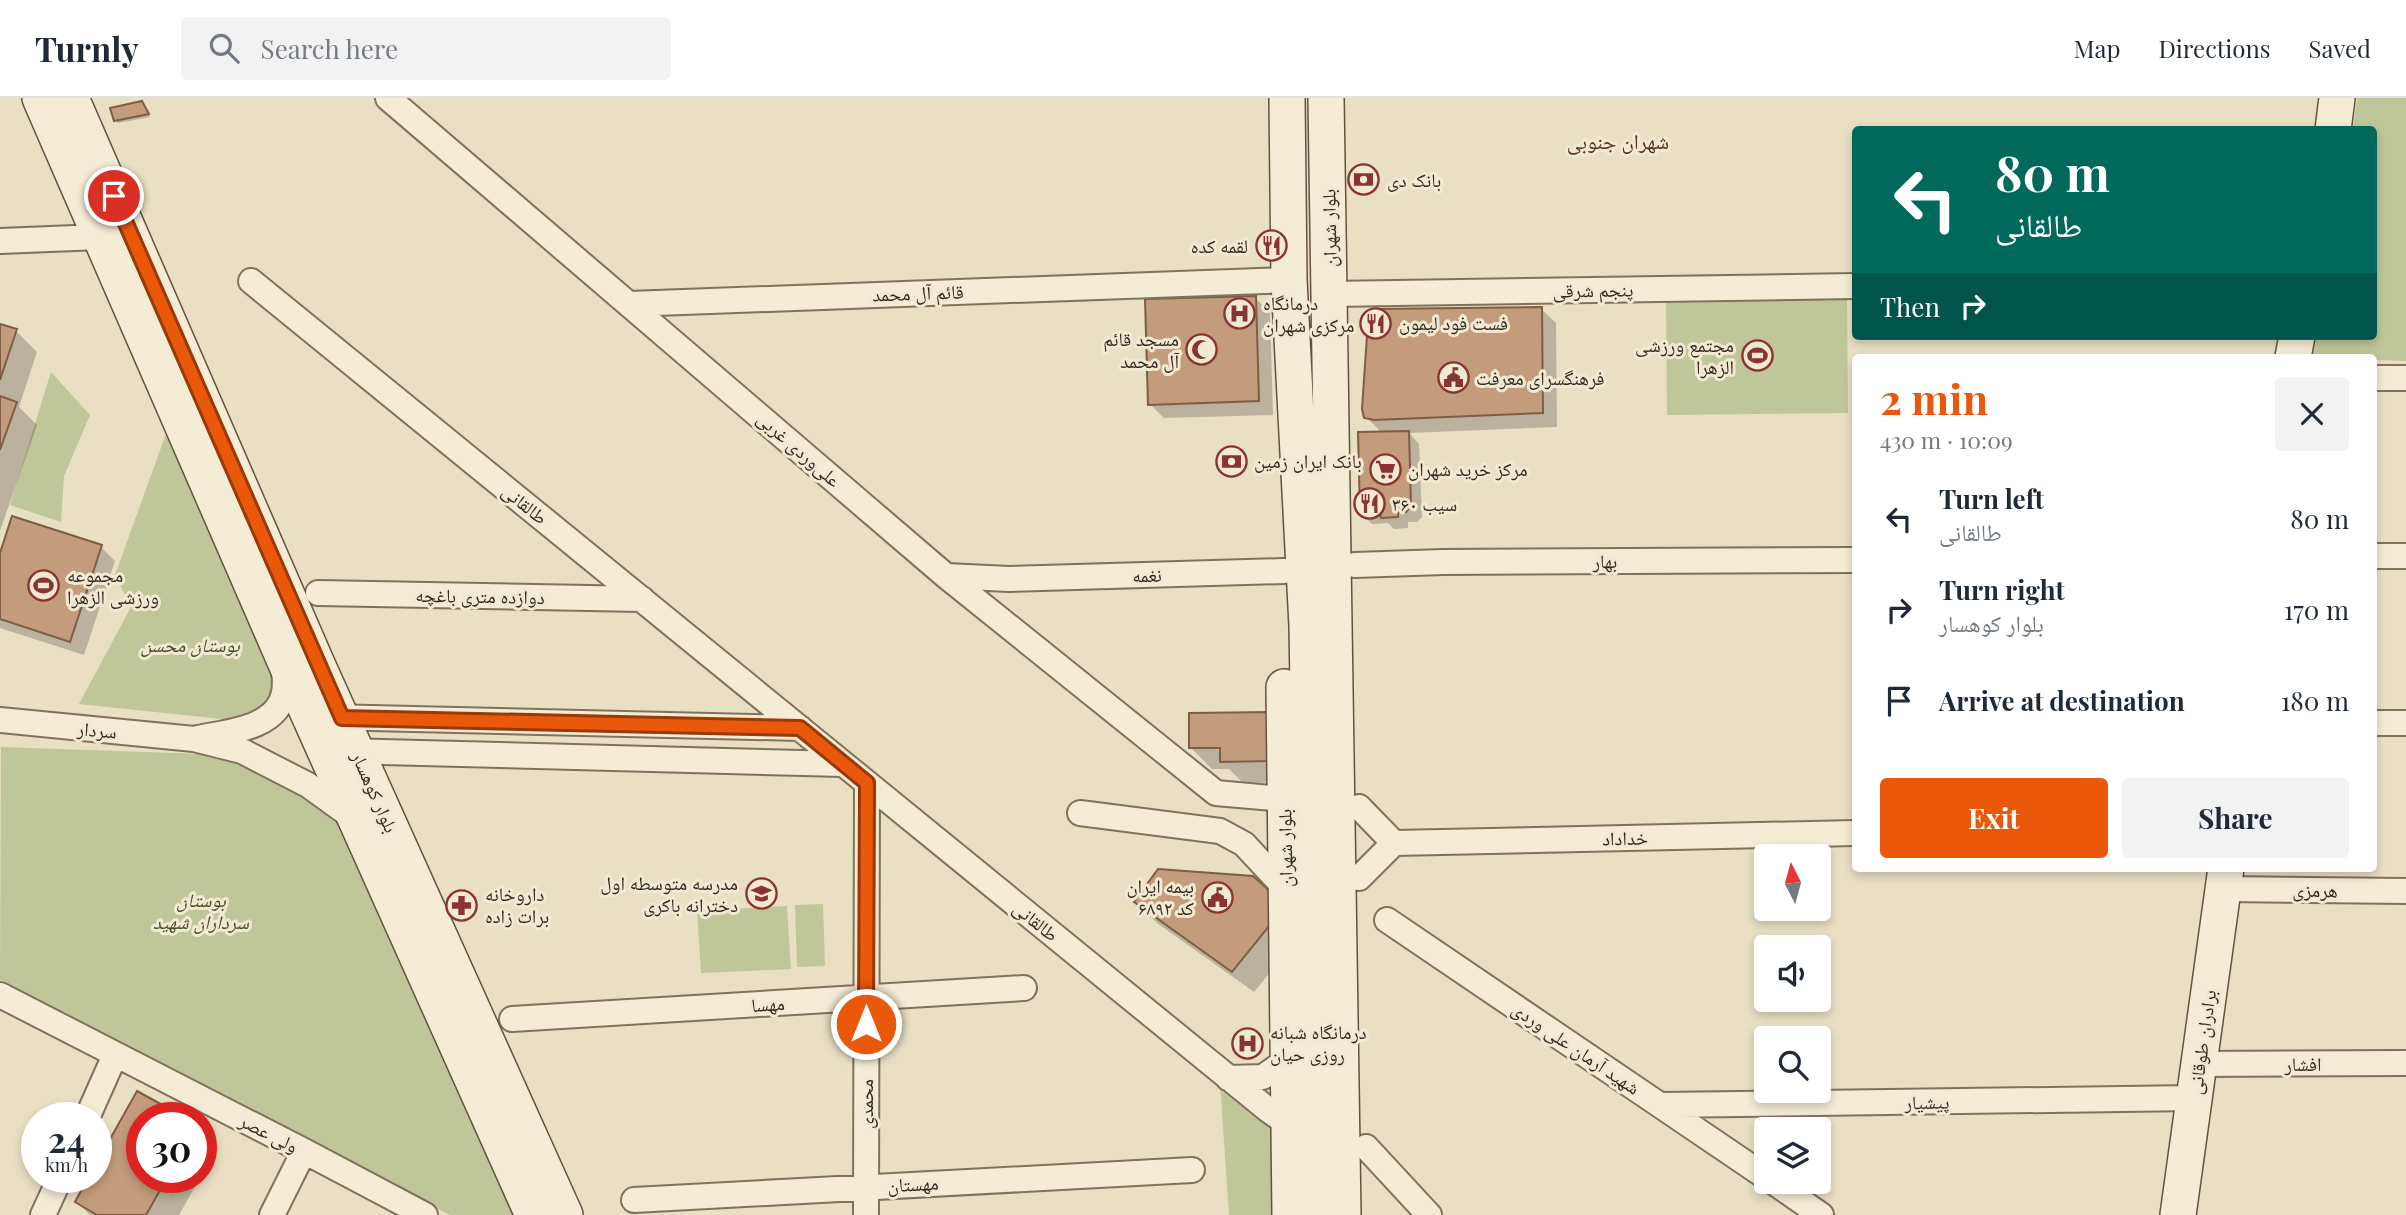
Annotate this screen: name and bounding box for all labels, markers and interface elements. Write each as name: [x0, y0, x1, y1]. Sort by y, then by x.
search box: [181, 17, 671, 80]
text: Turnly: [35, 26, 139, 70]
icon: search: [205, 29, 243, 67]
text: Search here: [261, 31, 398, 66]
text: Map: [2074, 32, 2120, 64]
text: Directions: [2158, 32, 2271, 64]
text: Saved: [2309, 32, 2371, 64]
district label: شهران جنوبی: [1567, 126, 1669, 155]
text: 80 m: [1995, 139, 2110, 204]
icon: left: [1880, 154, 1971, 245]
bank icon: بانک دی: [1347, 163, 1381, 197]
pin: [84, 166, 144, 226]
place label: بانک دی: [1387, 166, 1441, 192]
icon: arrive: [95, 177, 133, 215]
street label: بلوار شهران: [1314, 189, 1342, 267]
text: طالقانی: [1995, 202, 2082, 245]
restaurant icon: لقمه کده: [1254, 229, 1288, 263]
place label: لقمه کده: [1191, 232, 1248, 258]
street label: پنجم شرقی: [1552, 275, 1634, 304]
street label: قائم آل محمد: [872, 277, 964, 308]
icon: right: [1954, 287, 1992, 325]
place label: درمانگاه مرکزی شهران: [1263, 289, 1354, 337]
text: Then: [1880, 289, 1940, 324]
hospital icon: درمانگاه مرکزی شهران: [1223, 297, 1257, 331]
restaurant icon: فست فود لیمون: [1359, 306, 1393, 340]
place label: فست فود لیمون: [1399, 309, 1508, 335]
place label: مسجد قائم آل محمد: [1103, 325, 1180, 373]
place label: مجتمع ورزشی الزهرا: [1635, 331, 1734, 379]
mosque icon: مسجد قائم آل محمد: [1185, 333, 1219, 367]
sports icon: مجتمع ورزشی الزهرا: [1740, 339, 1774, 373]
public building icon: فرهنگسرای معرفت: [1436, 361, 1470, 395]
place label: فرهنگسرای معرفت: [1476, 364, 1605, 390]
text: 2 min: [1880, 370, 1988, 426]
button: close: [2275, 377, 2349, 451]
street label: علی‌وردی غربی: [752, 405, 848, 492]
text: 430 m · 10:09: [1880, 424, 2013, 455]
bank icon: بانک ایران زمین: [1214, 444, 1248, 478]
place label: بانک ایران زمین: [1254, 447, 1362, 473]
supermarket icon: مرکز خرید شهران: [1368, 452, 1402, 486]
place label: مرکز خرید شهران: [1408, 455, 1528, 481]
street label: طالقانی: [497, 477, 554, 530]
text: Turn left: [1939, 481, 2044, 516]
restaurant icon: سیب ۳۶۰: [1352, 487, 1386, 521]
place label: سیب ۳۶۰: [1392, 490, 1457, 516]
icon: left: [1880, 500, 1918, 538]
text: 80 m: [2290, 501, 2349, 536]
text: طالقانی: [1939, 516, 2002, 547]
street label: بهار: [1592, 547, 1617, 573]
street label: نغمه: [1132, 560, 1162, 588]
place label: مجموعه ورزشی الزهرا: [67, 561, 159, 609]
sports icon: مجموعه ورزشی الزهرا: [27, 569, 61, 603]
text: Turn right: [1939, 572, 2065, 607]
street label: دوازده متری باغچه: [415, 581, 545, 609]
icon: right: [1880, 591, 1918, 629]
text: 170 m: [2284, 592, 2349, 627]
text: بلوار کوهسار: [1939, 607, 2044, 638]
park label: بوستان محسن: [140, 631, 240, 657]
icon: arrive: [1880, 682, 1918, 720]
text: Arrive at destination: [1939, 683, 2185, 718]
text: 180 m: [2281, 683, 2349, 718]
street label: سردار: [75, 714, 118, 744]
street label: بلوار کوهسار: [346, 746, 405, 836]
button: Exit: [1880, 778, 2108, 858]
button: Share: [2122, 778, 2349, 858]
street label: بلوار شهران: [1270, 809, 1298, 887]
street label: خداداد: [1602, 824, 1648, 850]
north arrow: [1754, 844, 1830, 920]
map controls: [1754, 844, 1831, 1194]
place label: مدرسه متوسطه اول دخترانه باکری: [600, 869, 738, 917]
place label: بیمه ایران کد ۶۸۹۲: [1126, 872, 1194, 920]
street label: هرمزی: [2292, 876, 2338, 902]
school or university icon: مدرسه متوسطه اول دخترانه باکری: [744, 877, 778, 911]
place label: داروخانه برات زاده: [485, 880, 549, 928]
public building icon: بیمه ایران کد ۶۸۹۲: [1200, 880, 1234, 914]
park label: بوستان سرداران شهید: [153, 886, 249, 934]
pharmacy icon: داروخانه برات زاده: [445, 888, 479, 922]
street label: طالقانی: [1008, 894, 1065, 947]
button: sound: [1754, 935, 1831, 1012]
position arrow: [829, 987, 903, 1061]
street label: برادران طوقانی: [2181, 988, 2221, 1096]
street label: مهسا: [750, 989, 785, 1017]
street label: شهید آرمان علی وردی: [1507, 995, 1646, 1100]
place label: درمانگاه شبانه روزی حیان: [1270, 1018, 1367, 1066]
hospital icon: درمانگاه شبانه روزی حیان: [1230, 1026, 1264, 1060]
button: search: [1754, 1026, 1831, 1103]
street label: افشار: [2283, 1050, 2322, 1076]
street label: محمدی: [852, 1079, 878, 1129]
street label: پیشیار: [1903, 1088, 1950, 1115]
speed limit sign: 30: [126, 1102, 217, 1193]
street label: ولی عصر: [235, 1106, 303, 1158]
text: 24: [48, 1115, 85, 1162]
button: layers: [1754, 1117, 1831, 1194]
text: km/h: [45, 1153, 88, 1177]
street label: مهستان: [887, 1169, 939, 1197]

